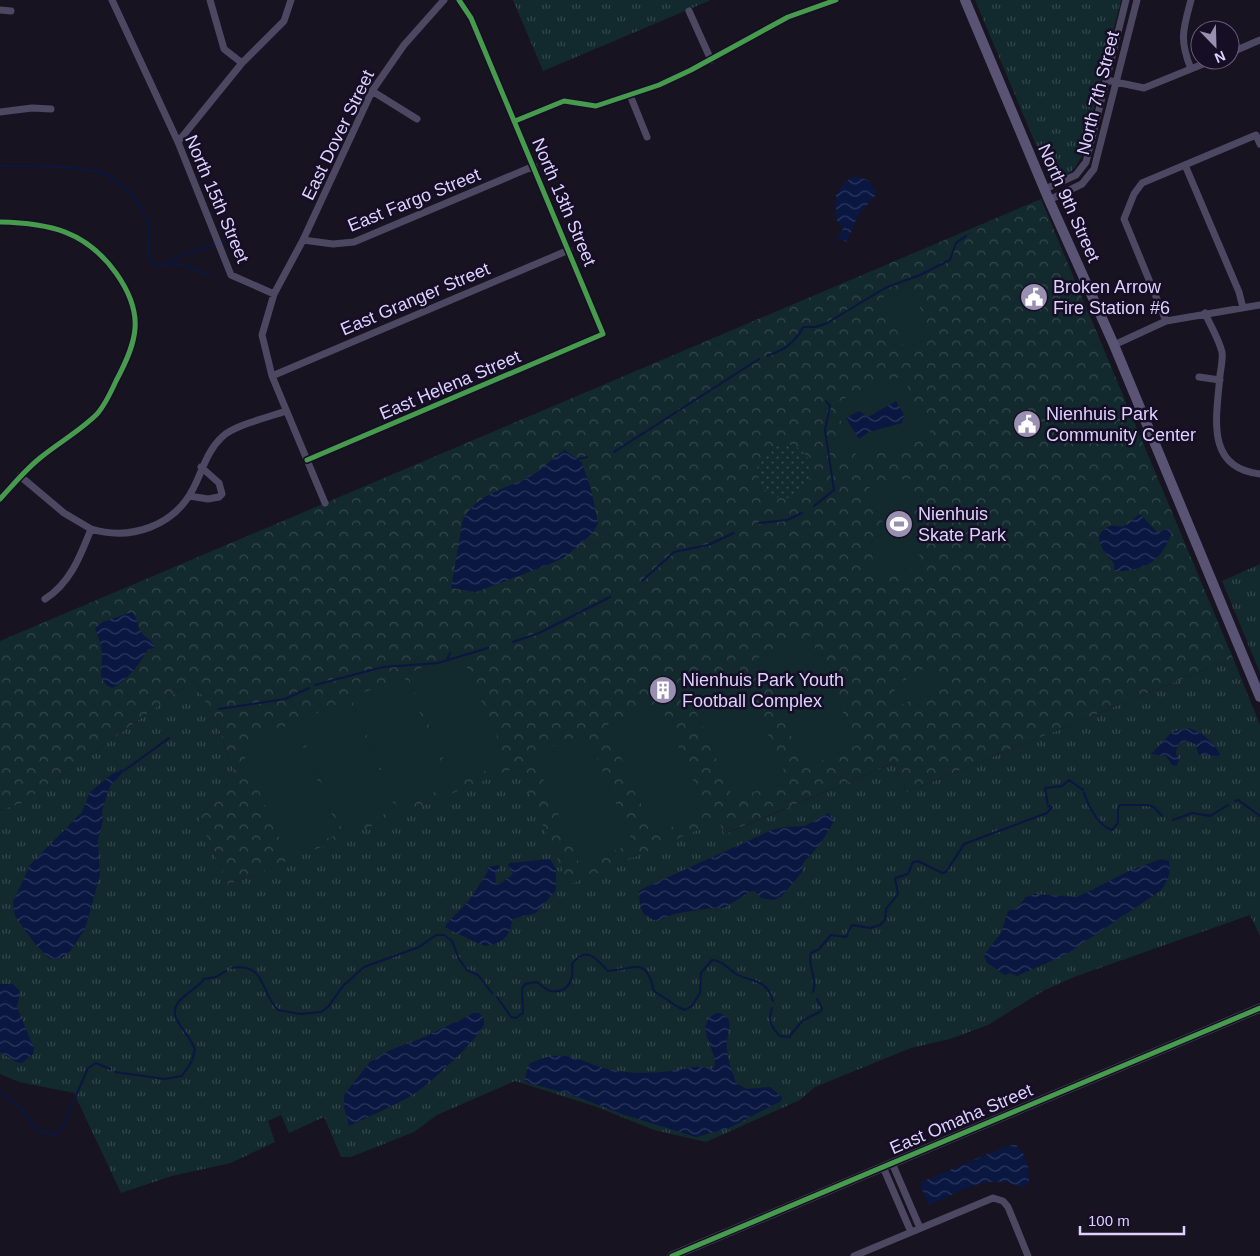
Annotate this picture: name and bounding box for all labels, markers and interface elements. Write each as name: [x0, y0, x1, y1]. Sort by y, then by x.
north arrow: [1190, 20, 1240, 70]
street label: North 7th Street: [1073, 29, 1123, 157]
text: N: [1212, 48, 1228, 66]
street label: East Dover Street: [298, 67, 378, 203]
street label: North 15th Street: [181, 132, 253, 266]
street label: North 13th Street: [528, 135, 600, 269]
street label: North 9th Street: [1034, 141, 1104, 265]
street label: East Fargo Street: [345, 164, 483, 236]
street label: East Granger Street: [337, 259, 493, 339]
place label: Broken Arrow Fire Station #6: [1053, 277, 1170, 318]
public building icon: Broken Arrow Fire Station #6: [1019, 282, 1049, 312]
street label: East Helena Street: [377, 346, 523, 424]
place label: Nienhuis Park Community Center: [1046, 404, 1196, 445]
public building icon: Nienhuis Park Community Center: [1012, 409, 1042, 439]
place label: Nienhuis Skate Park: [918, 504, 1007, 545]
sports icon: Nienhuis Skate Park: [884, 509, 914, 539]
place label: Nienhuis Park Youth Football Complex: [682, 670, 844, 711]
building icon: Nienhuis Park Youth Football Complex: [648, 675, 678, 705]
street label: East Omaha Street: [887, 1080, 1035, 1158]
scale bar: [1080, 1204, 1184, 1236]
text: 100 m: [1088, 1212, 1130, 1229]

